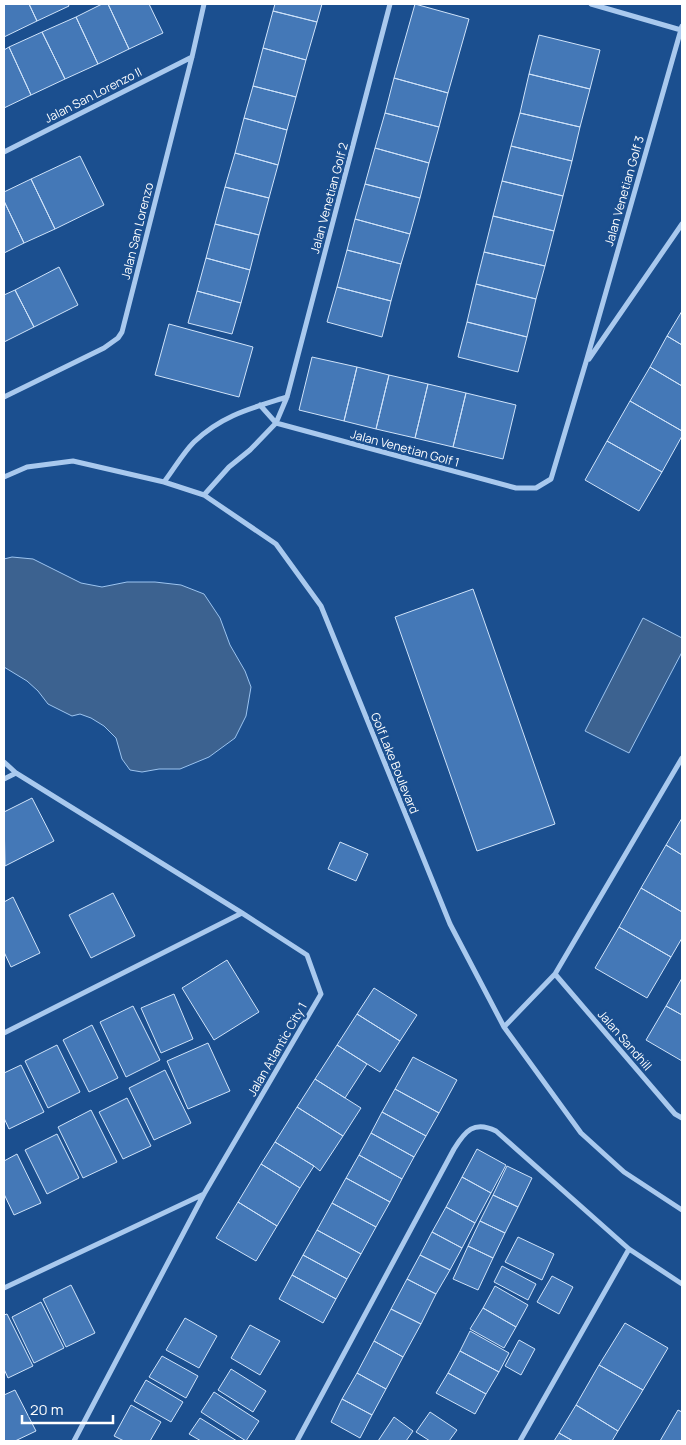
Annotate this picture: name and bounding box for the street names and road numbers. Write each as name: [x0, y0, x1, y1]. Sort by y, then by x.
street label: Jalan San Lorenzo II: [41, 63, 145, 127]
street label: Jalan Venetian Golf 3: [600, 134, 648, 248]
street label: Jalan Venetian Golf 2: [306, 140, 352, 255]
street label: Jalan San Lorenzo: [117, 181, 157, 281]
street label: Jalan Venetian Golf 1: [349, 425, 461, 471]
street label: Golf Lake Boulevard: [367, 710, 423, 816]
street label: Jalan Atlantic City 1: [243, 999, 311, 1099]
street label: Jalan Sandhill: [594, 1006, 656, 1074]

